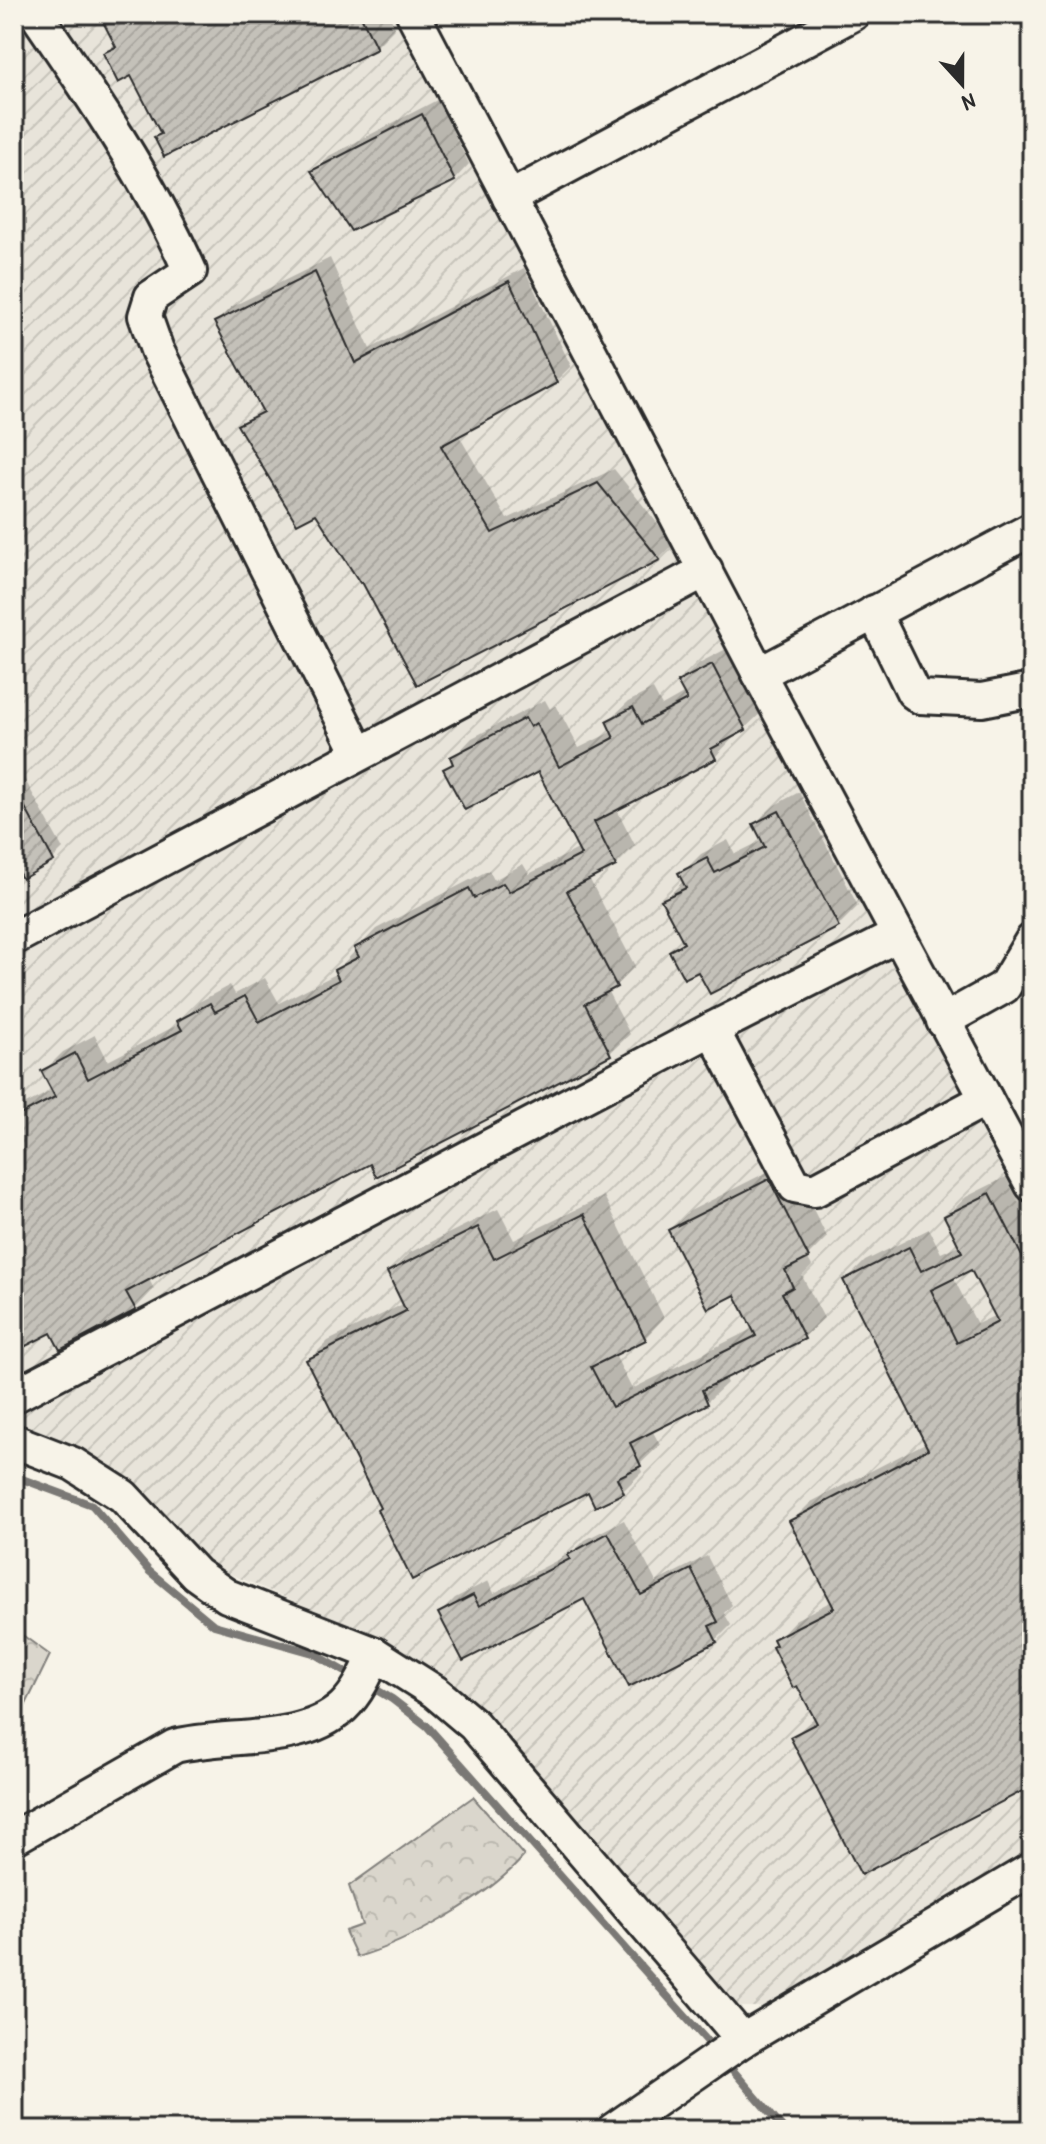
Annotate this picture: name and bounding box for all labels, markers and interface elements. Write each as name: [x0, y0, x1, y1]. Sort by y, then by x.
north arrow: [922, 44, 1002, 124]
text: N: [958, 87, 980, 119]

